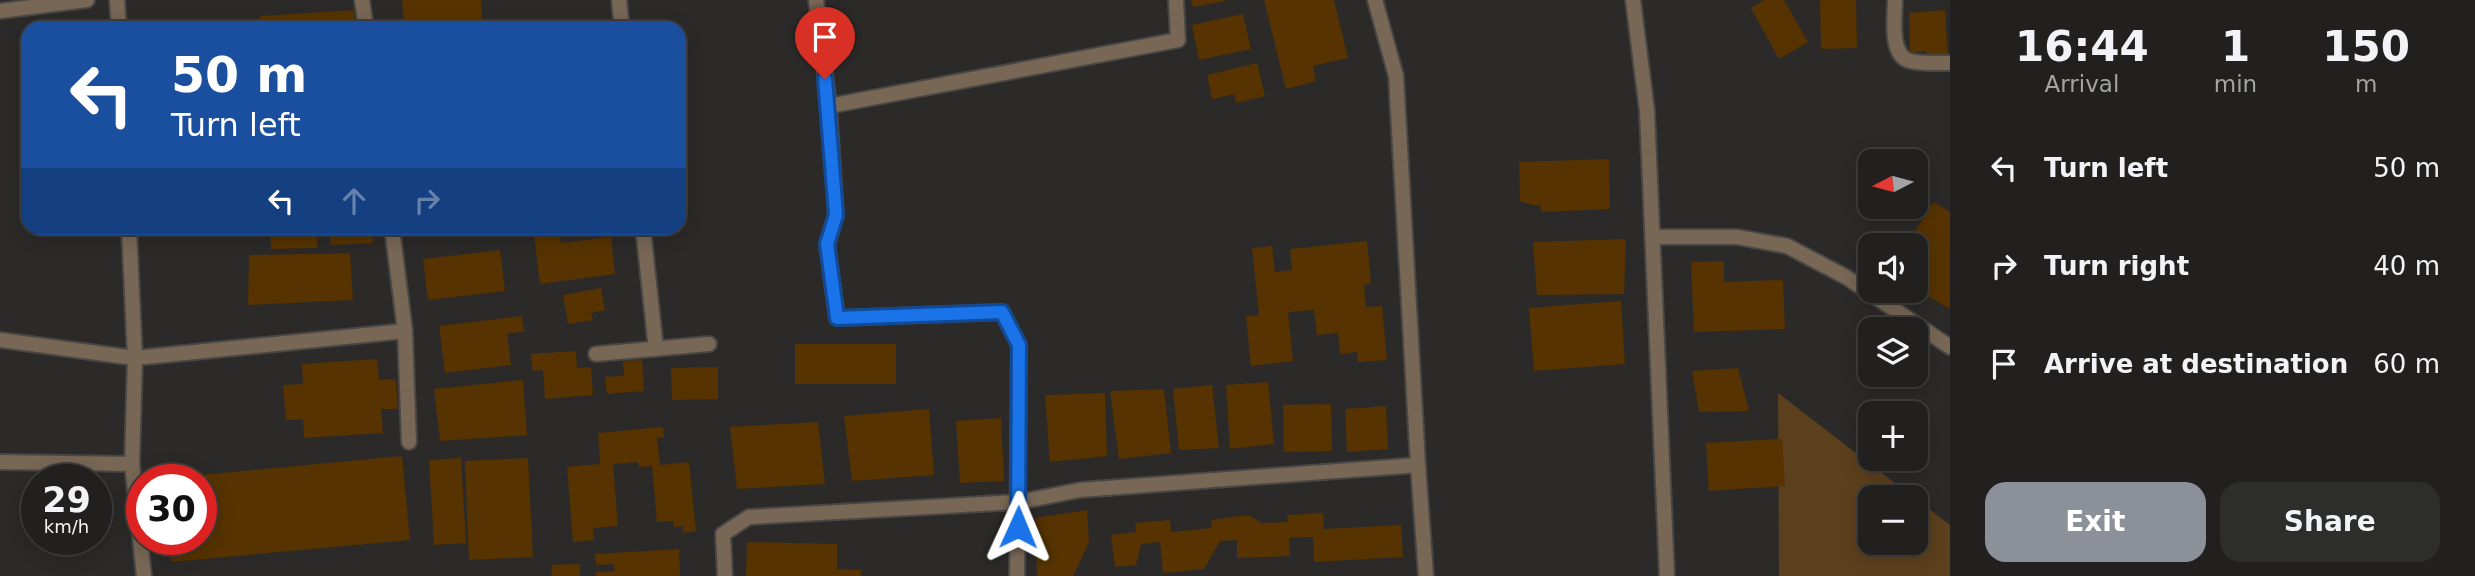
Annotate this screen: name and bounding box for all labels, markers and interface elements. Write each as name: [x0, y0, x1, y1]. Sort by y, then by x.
pin: [795, 7, 855, 79]
icon: arrive: [806, 18, 844, 56]
text: 16:44: [2015, 22, 2149, 71]
text: 1: [2221, 22, 2250, 71]
text: 150: [2322, 22, 2410, 71]
text: 50 m: [171, 47, 307, 104]
icon: left: [56, 49, 147, 140]
text: Arrival: [2045, 71, 2119, 97]
text: min: [2214, 71, 2257, 97]
text: m: [2355, 71, 2377, 97]
text: Turn left: [171, 106, 301, 144]
north arrow: [1858, 149, 1928, 219]
map controls: [1858, 149, 1928, 555]
icon: left: [1985, 149, 2023, 187]
text: Turn left: [2044, 153, 2168, 183]
text: 50 m: [2373, 153, 2440, 183]
icon: left: [262, 182, 300, 220]
icon: ahead: [335, 182, 373, 220]
icon: right: [408, 182, 446, 220]
button: sound: [1858, 233, 1928, 303]
icon: right: [1985, 247, 2023, 285]
text: Turn right: [2044, 251, 2189, 281]
text: 40 m: [2373, 251, 2440, 281]
button: layers: [1858, 317, 1928, 387]
icon: arrive: [1985, 345, 2023, 383]
text: Arrive at destination: [2044, 349, 2348, 379]
text: 60 m: [2373, 349, 2440, 379]
button: +: [1858, 401, 1928, 471]
speed limit sign: 30: [126, 464, 217, 555]
text: 29: [42, 480, 91, 520]
button: Exit: [1985, 482, 2206, 562]
button: Share: [2220, 482, 2440, 562]
button: −: [1858, 485, 1928, 555]
position arrow: [981, 490, 1055, 564]
text: km/h: [44, 516, 89, 537]

